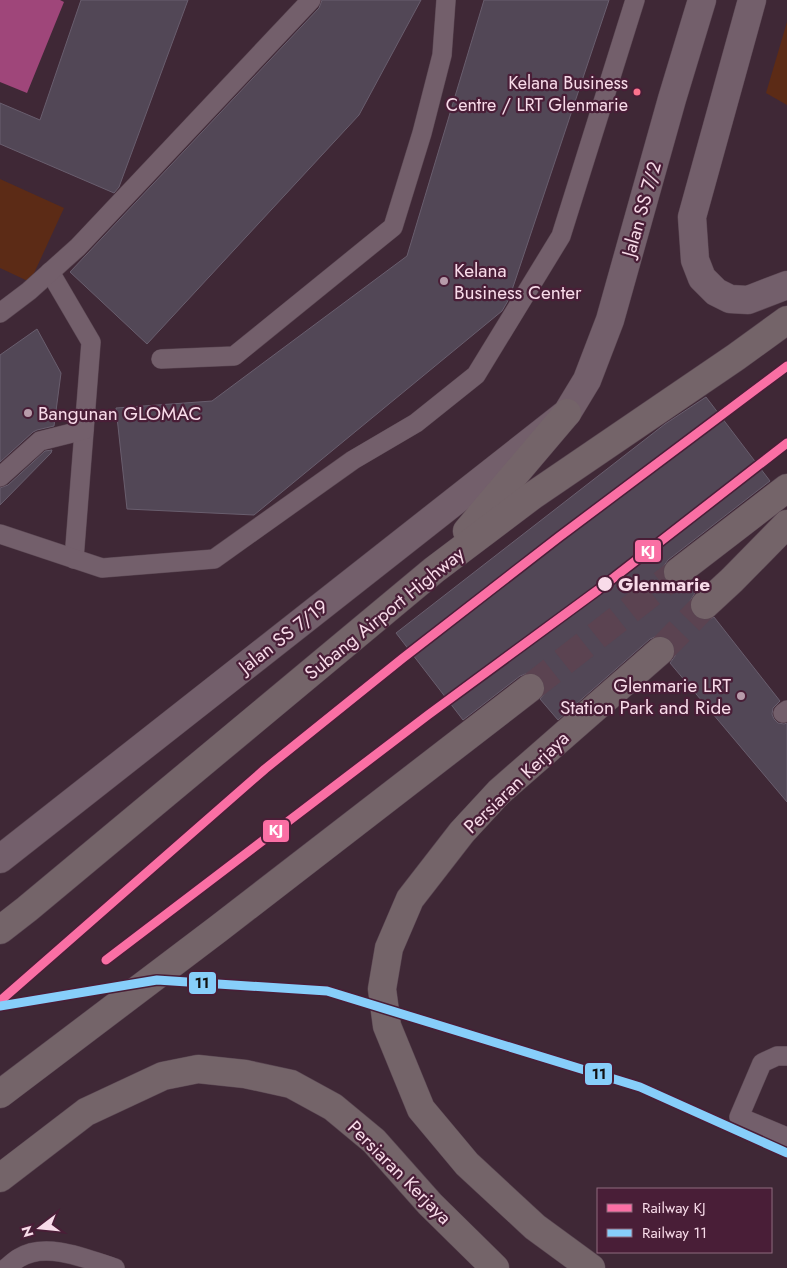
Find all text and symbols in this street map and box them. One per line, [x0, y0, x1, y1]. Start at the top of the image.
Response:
place label: Kelana Business Centre / LRT Glenmarie [446, 70, 628, 118]
marker: Kelana Business Centre / LRT Glenmarie [632, 87, 642, 97]
street label: Jalan SS 7/2 [614, 158, 668, 263]
place label: Kelana Business Center [454, 257, 582, 306]
marker: Kelana Business Center [438, 275, 450, 287]
place label: Bangunan GLOMAC [38, 400, 201, 427]
marker: Bangunan GLOMAC [22, 407, 34, 419]
line badge: KJ [634, 539, 662, 563]
street label: Subang Airport Highway [299, 540, 470, 686]
text: KJ [641, 541, 655, 561]
place label: Glenmarie [618, 571, 710, 598]
marker: Glenmarie [596, 575, 614, 593]
street label: Jalan SS 7/19 [231, 593, 334, 682]
place label: Glenmarie LRT Station Park and Ride [560, 672, 731, 721]
marker: Glenmarie LRT Station Park and Ride [735, 690, 747, 702]
street label: Persiaran Kerjaya [458, 725, 575, 840]
line badge: KJ [262, 819, 290, 843]
text: KJ [269, 820, 283, 840]
line badge: 11 [188, 971, 217, 995]
text: 11 [195, 973, 209, 993]
line badge: 11 [584, 1062, 613, 1086]
text: 11 [592, 1064, 606, 1084]
street label: Persiaran Kerjaya [342, 1114, 458, 1230]
legend [597, 1188, 772, 1253]
text: Railway KJ [642, 1197, 705, 1219]
north arrow [15, 1203, 65, 1253]
text: Railway 11 [642, 1222, 707, 1244]
text: N [16, 1223, 39, 1240]

